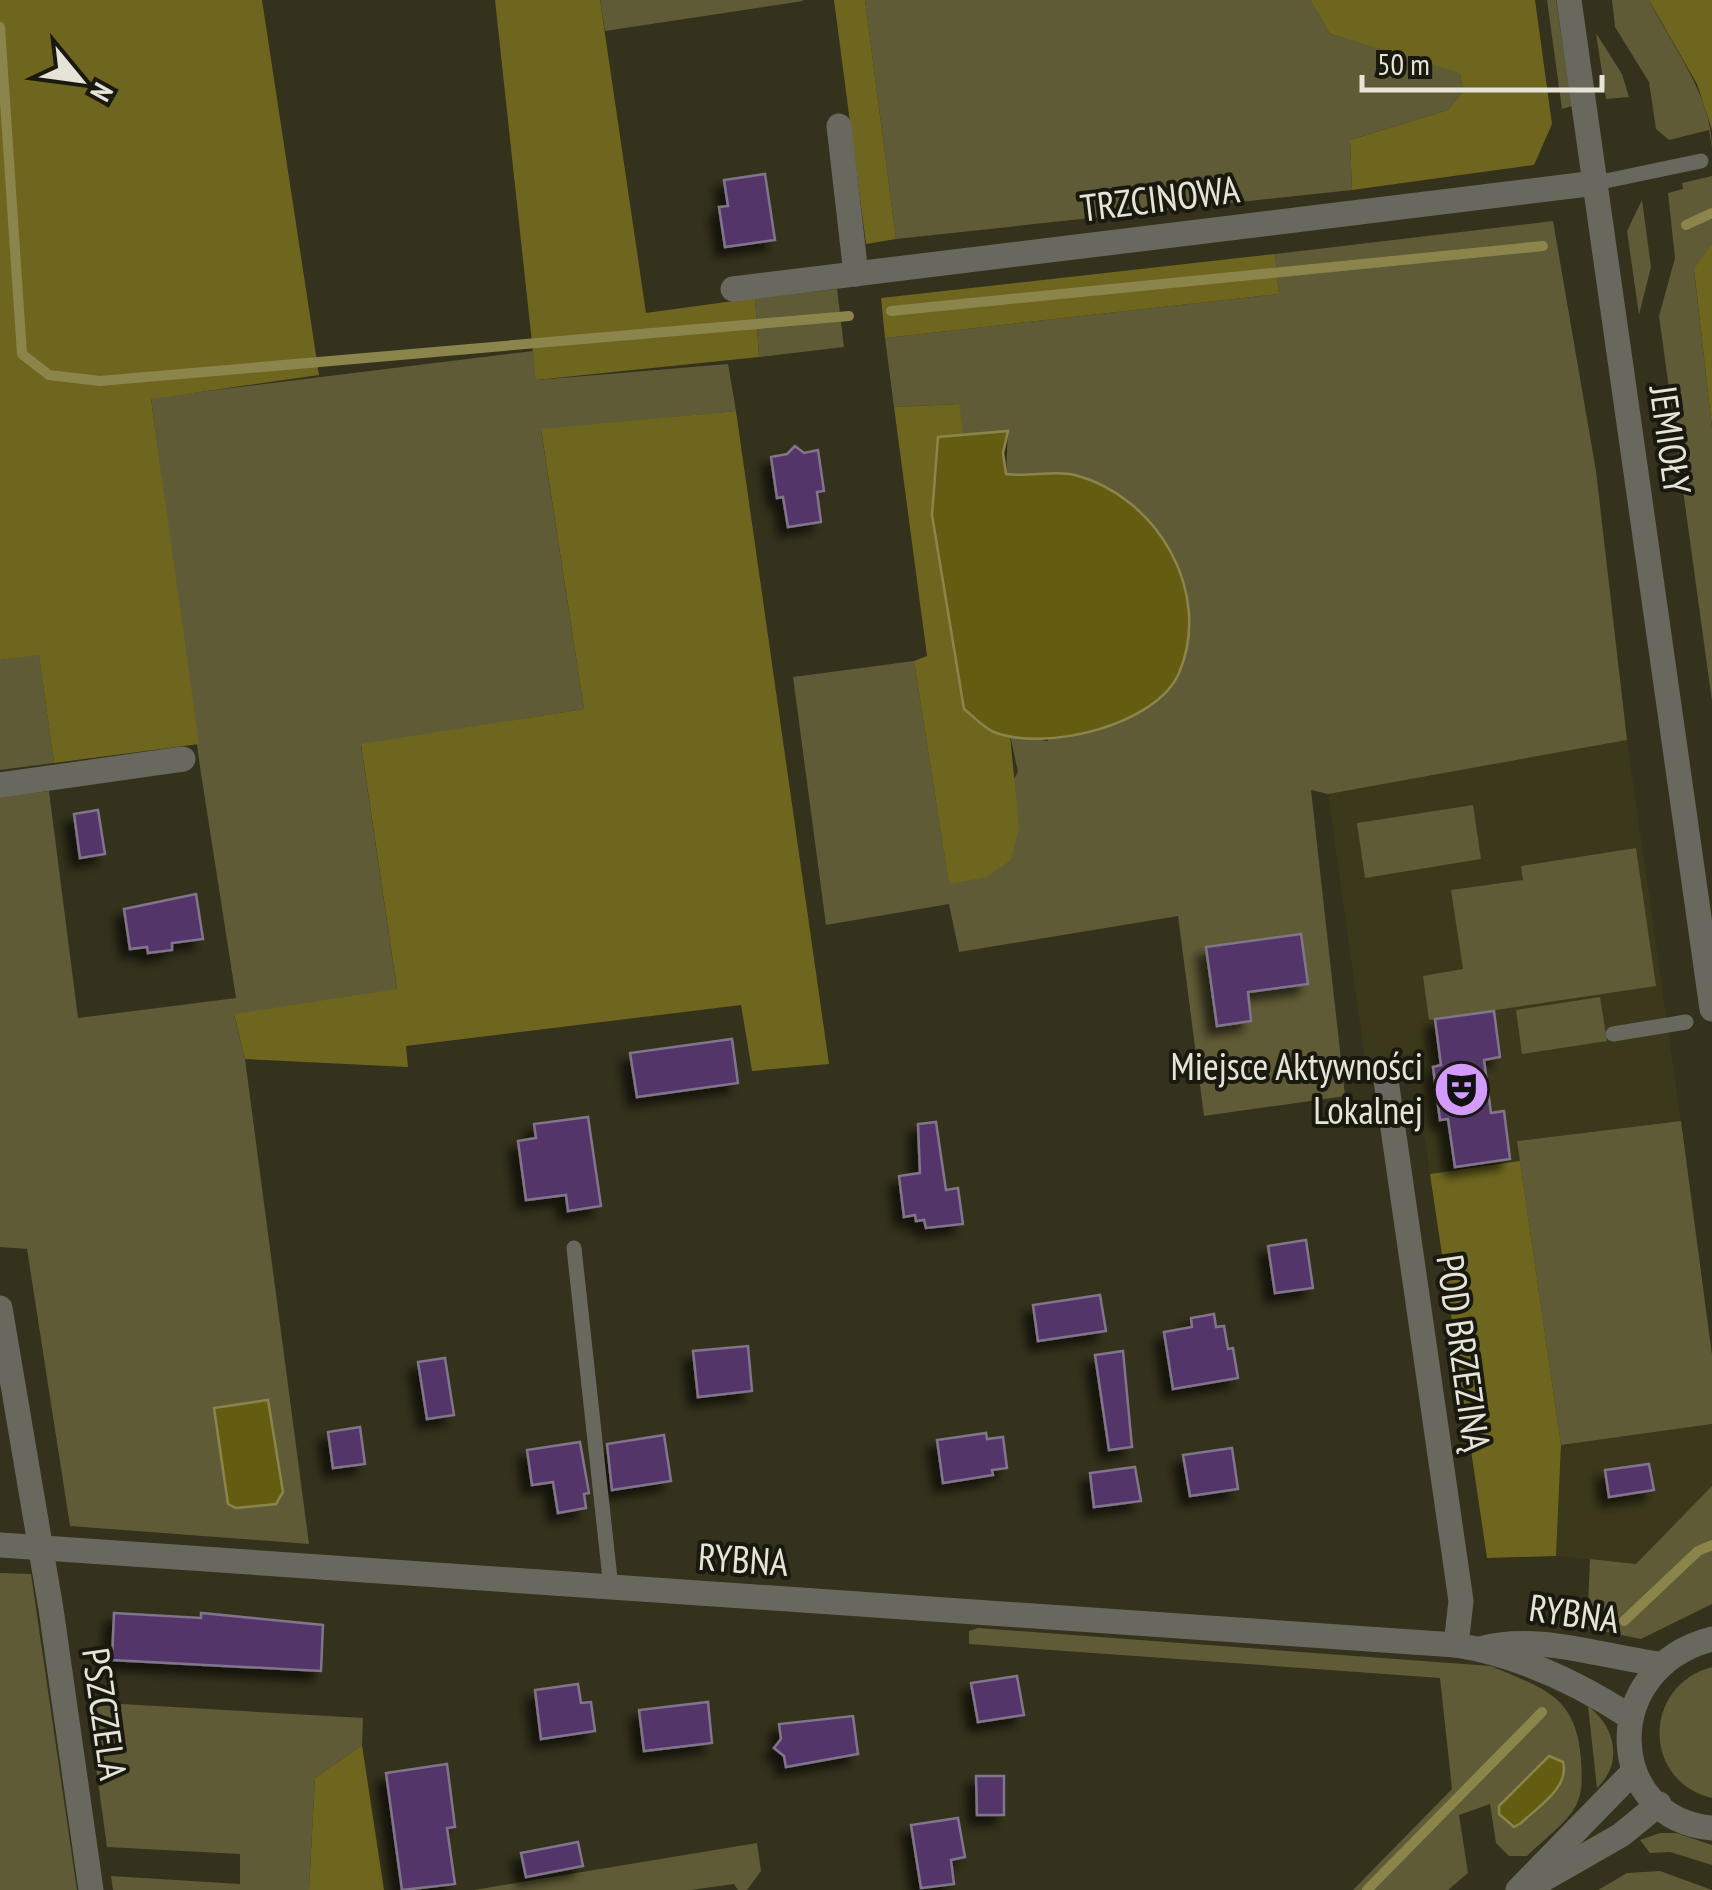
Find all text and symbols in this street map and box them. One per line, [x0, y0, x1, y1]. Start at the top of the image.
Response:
north arrow [30, 30, 130, 130]
scale bar [1362, 30, 1602, 92]
text: 50 m [1377, 44, 1430, 83]
text: N [82, 77, 122, 108]
street label: TRZCINOWA [1077, 163, 1242, 232]
street label: JEMIOŁY [1639, 381, 1703, 498]
place label: Miejsce Aktywności Lokalnej [1171, 1041, 1423, 1134]
theatre icon: Miejsce Aktywności Lokalnej [1432, 1059, 1492, 1119]
street label: POD BRZEZINĄ [1426, 1251, 1503, 1455]
street label: RYBNA [696, 1531, 790, 1586]
street label: RYBNA [1526, 1582, 1622, 1643]
street label: PSZCZELA [72, 1645, 139, 1783]

